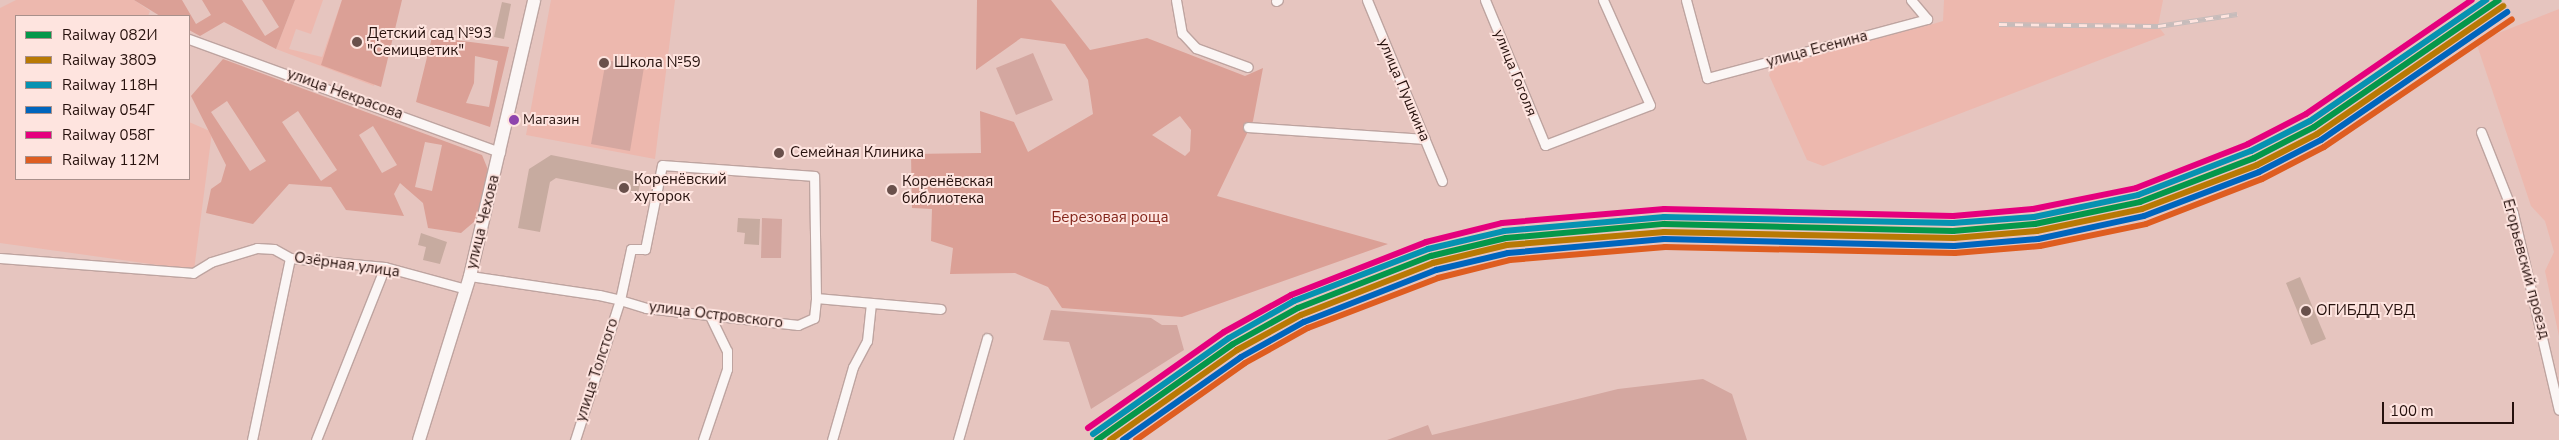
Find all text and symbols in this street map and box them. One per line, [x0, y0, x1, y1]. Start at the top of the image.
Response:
legend [15, 15, 190, 180]
place label: Детский сад №93 "Семицветик" [367, 24, 492, 59]
text: Railway 082И [62, 25, 158, 45]
street label: улица Гоголя [1489, 27, 1541, 119]
street label: улица Есенина [1764, 27, 1870, 71]
marker: Детский сад №93 "Семицветик" [351, 36, 363, 48]
street label: улица Пушкина [1374, 36, 1434, 144]
text: Railway 380Э [62, 50, 157, 70]
place label: Школа №59 [614, 54, 701, 72]
marker: Школа №59 [598, 57, 610, 69]
street label: улица Некрасова [285, 65, 405, 123]
text: Railway 118Н [62, 75, 158, 95]
text: Railway 054Г [62, 100, 155, 120]
place label: Магазин [523, 112, 580, 128]
marker: Магазин [509, 115, 519, 125]
text: Railway 058Г [62, 125, 155, 145]
place label: Семейная Клиника [790, 144, 924, 162]
marker: Семейная Клиника [772, 146, 786, 160]
text: Railway 112М [62, 150, 159, 170]
place label: Коренёвский хуторок [634, 170, 727, 205]
place label: Коренёвская библиотека [902, 172, 993, 207]
street label: улица Чехова [463, 173, 503, 271]
marker: Коренёвский хуторок [618, 182, 630, 194]
marker: Коренёвская библиотека [886, 184, 898, 196]
street label: Егорьевский проезд [2499, 197, 2553, 341]
park label: Березовая роща [1051, 209, 1169, 227]
street label: Озёрная улица [293, 249, 401, 281]
street label: улица Островского [648, 298, 784, 332]
place label: ОГИБДД УВД [2316, 302, 2415, 320]
marker: ОГИБДД УВД [2300, 305, 2312, 317]
street label: улица Толстого [572, 316, 622, 424]
scale bar [2384, 392, 2516, 424]
text: 100 m [2390, 401, 2434, 421]

